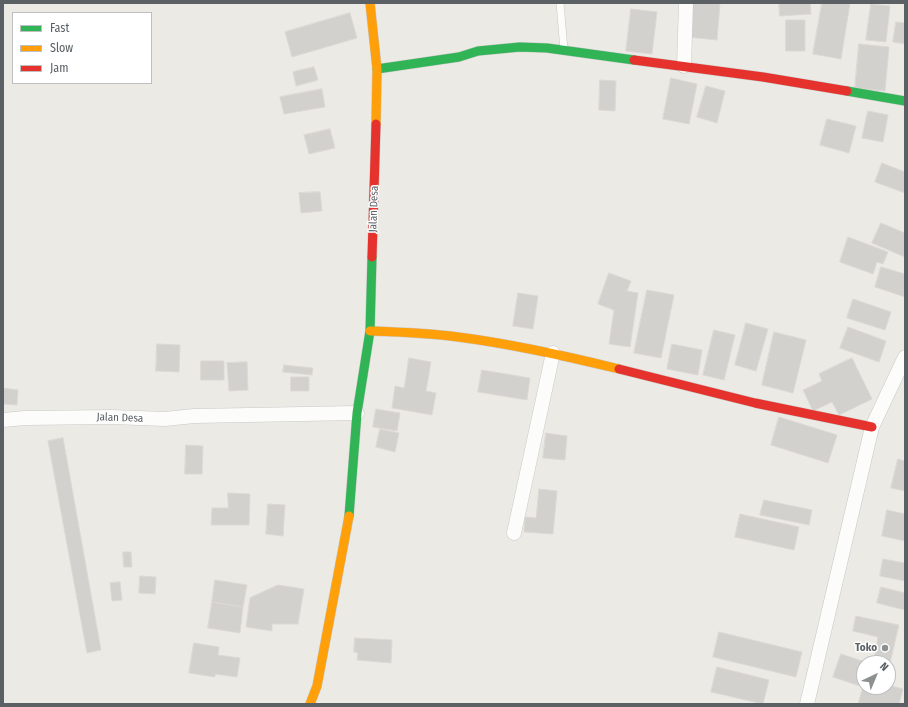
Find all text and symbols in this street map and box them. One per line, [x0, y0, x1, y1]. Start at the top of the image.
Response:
legend [12, 12, 152, 84]
text: Fast [50, 21, 69, 35]
text: Slow [50, 41, 73, 55]
text: Jam [50, 61, 68, 75]
street label: Jalan Desa [367, 185, 381, 233]
street label: Jalan Desa [96, 411, 144, 425]
place label: Toko [855, 641, 877, 655]
marker: Toko [880, 643, 890, 653]
north arrow [856, 655, 896, 695]
text: N [877, 660, 891, 674]

